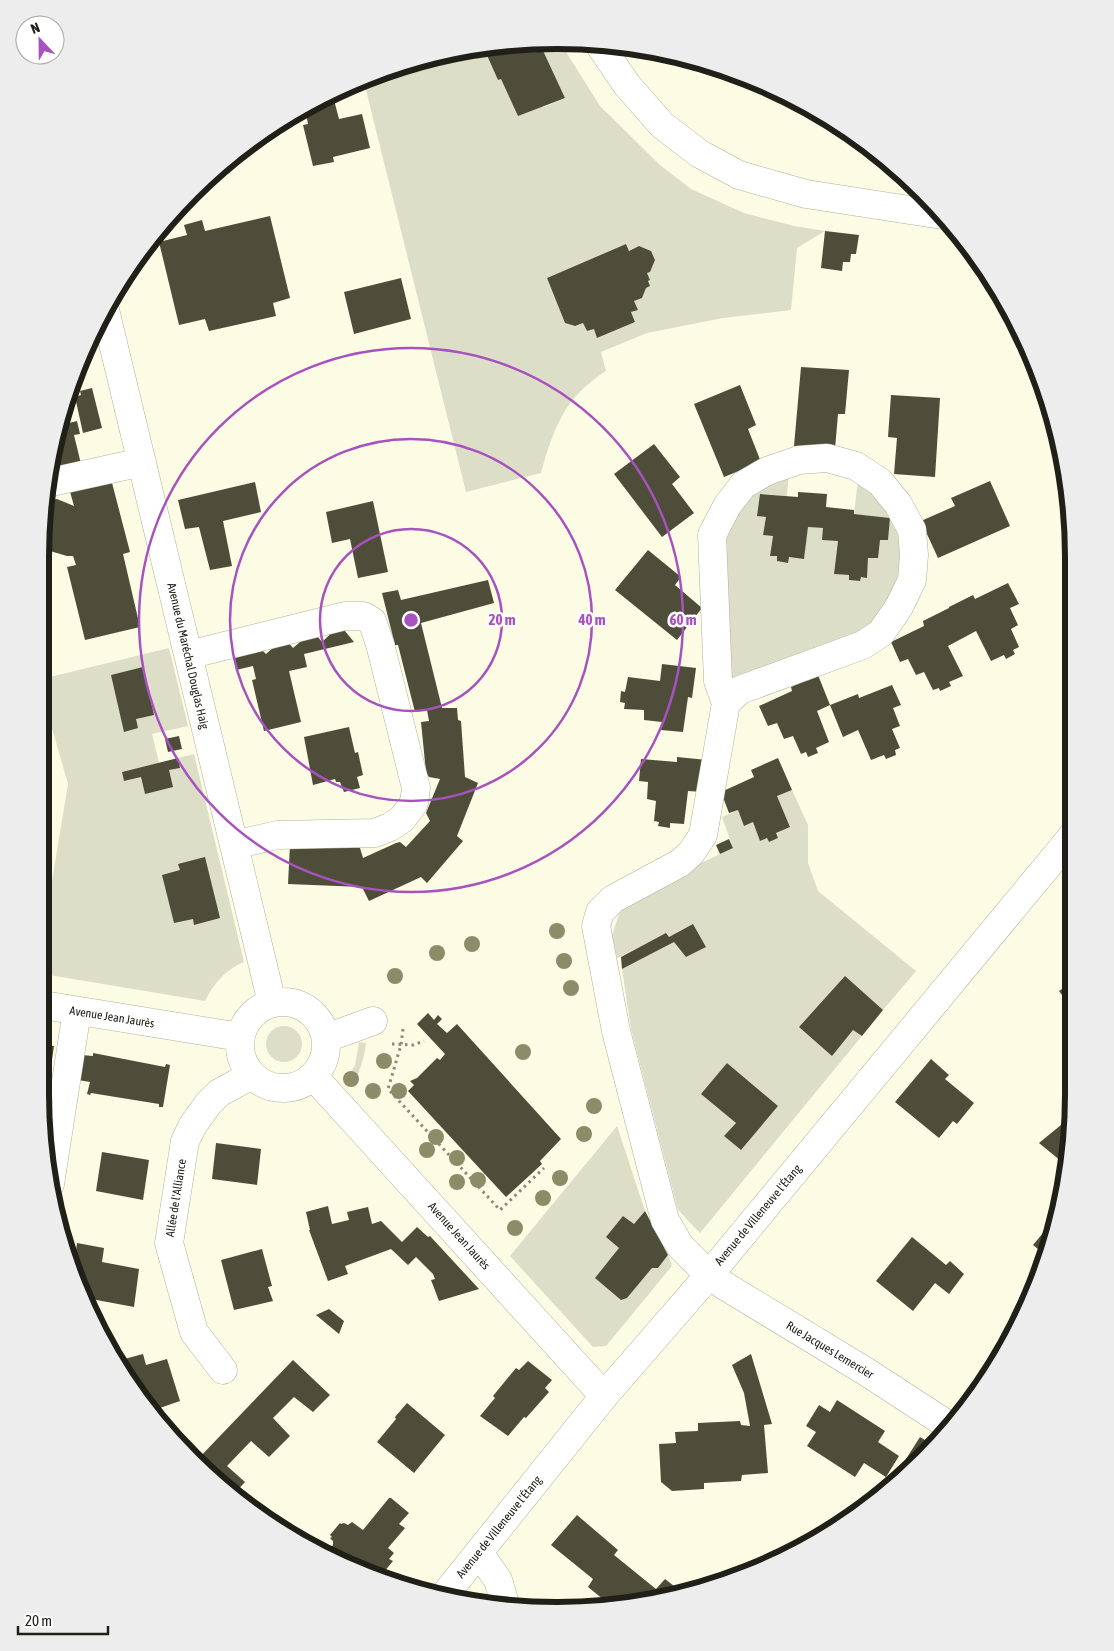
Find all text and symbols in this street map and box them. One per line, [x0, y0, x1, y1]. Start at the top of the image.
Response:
north arrow [15, 15, 65, 65]
text: N [28, 19, 42, 37]
street label: Avenue du Maréchal Douglas Haig [164, 582, 212, 731]
centre of rings [402, 611, 420, 629]
text: 20 m [489, 611, 516, 628]
text: 40 m [578, 611, 606, 628]
text: 60 m [670, 611, 697, 628]
street label: Avenue Jean Jaurès [69, 1003, 155, 1031]
street label: Allée de l'Alliance [163, 1158, 189, 1238]
street label: Avenue de Villeneuve l'Étang [712, 1161, 805, 1268]
street label: Avenue Jean Jaurès [425, 1199, 493, 1273]
street label: Rue Jacques Lemercier [784, 1318, 877, 1382]
street label: Avenue de Villeneuve l'Étang [454, 1473, 545, 1581]
scale bar [18, 1604, 108, 1636]
text: 20 m [25, 1612, 52, 1629]

